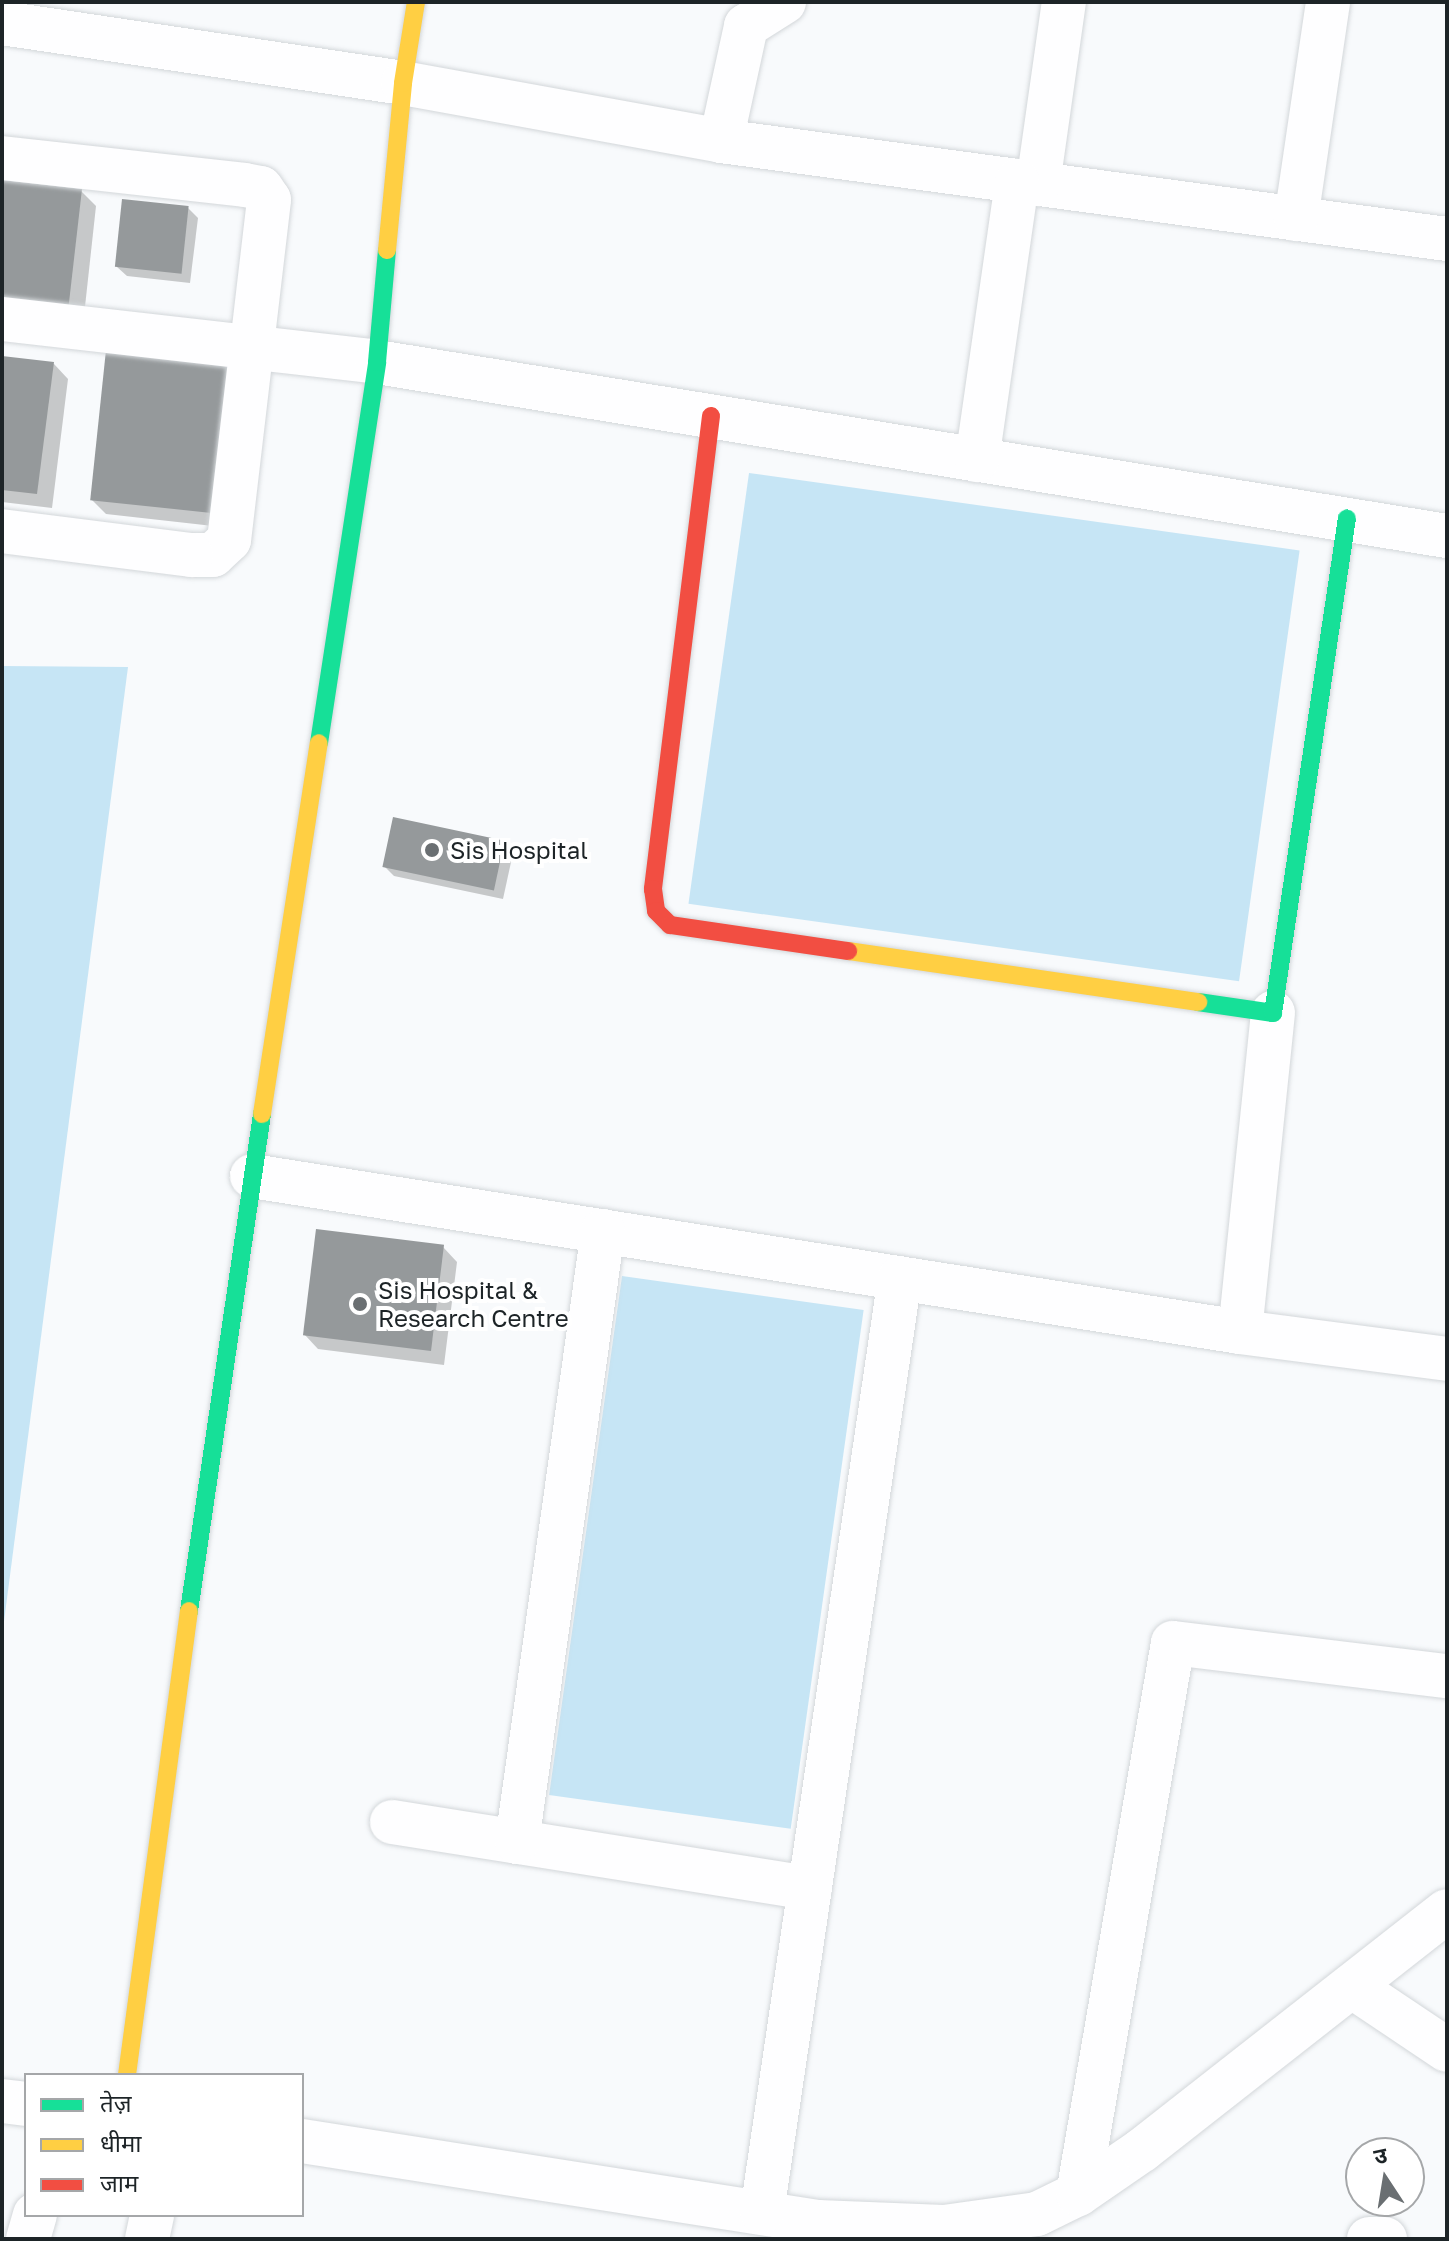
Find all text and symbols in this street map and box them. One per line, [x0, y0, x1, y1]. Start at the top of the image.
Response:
place label: Sis Hospital [450, 836, 588, 864]
marker: Sis Hospital [421, 839, 443, 861]
place label: Sis Hospital & Research Centre [378, 1276, 569, 1332]
marker: Sis Hospital & Research Centre [349, 1293, 371, 1315]
legend [24, 2073, 304, 2217]
text: तेज़ [100, 2088, 132, 2117]
text: धीमा [100, 2128, 142, 2157]
north arrow [1345, 2137, 1425, 2217]
text: उ [1371, 2140, 1389, 2170]
text: जाम [100, 2168, 138, 2197]

